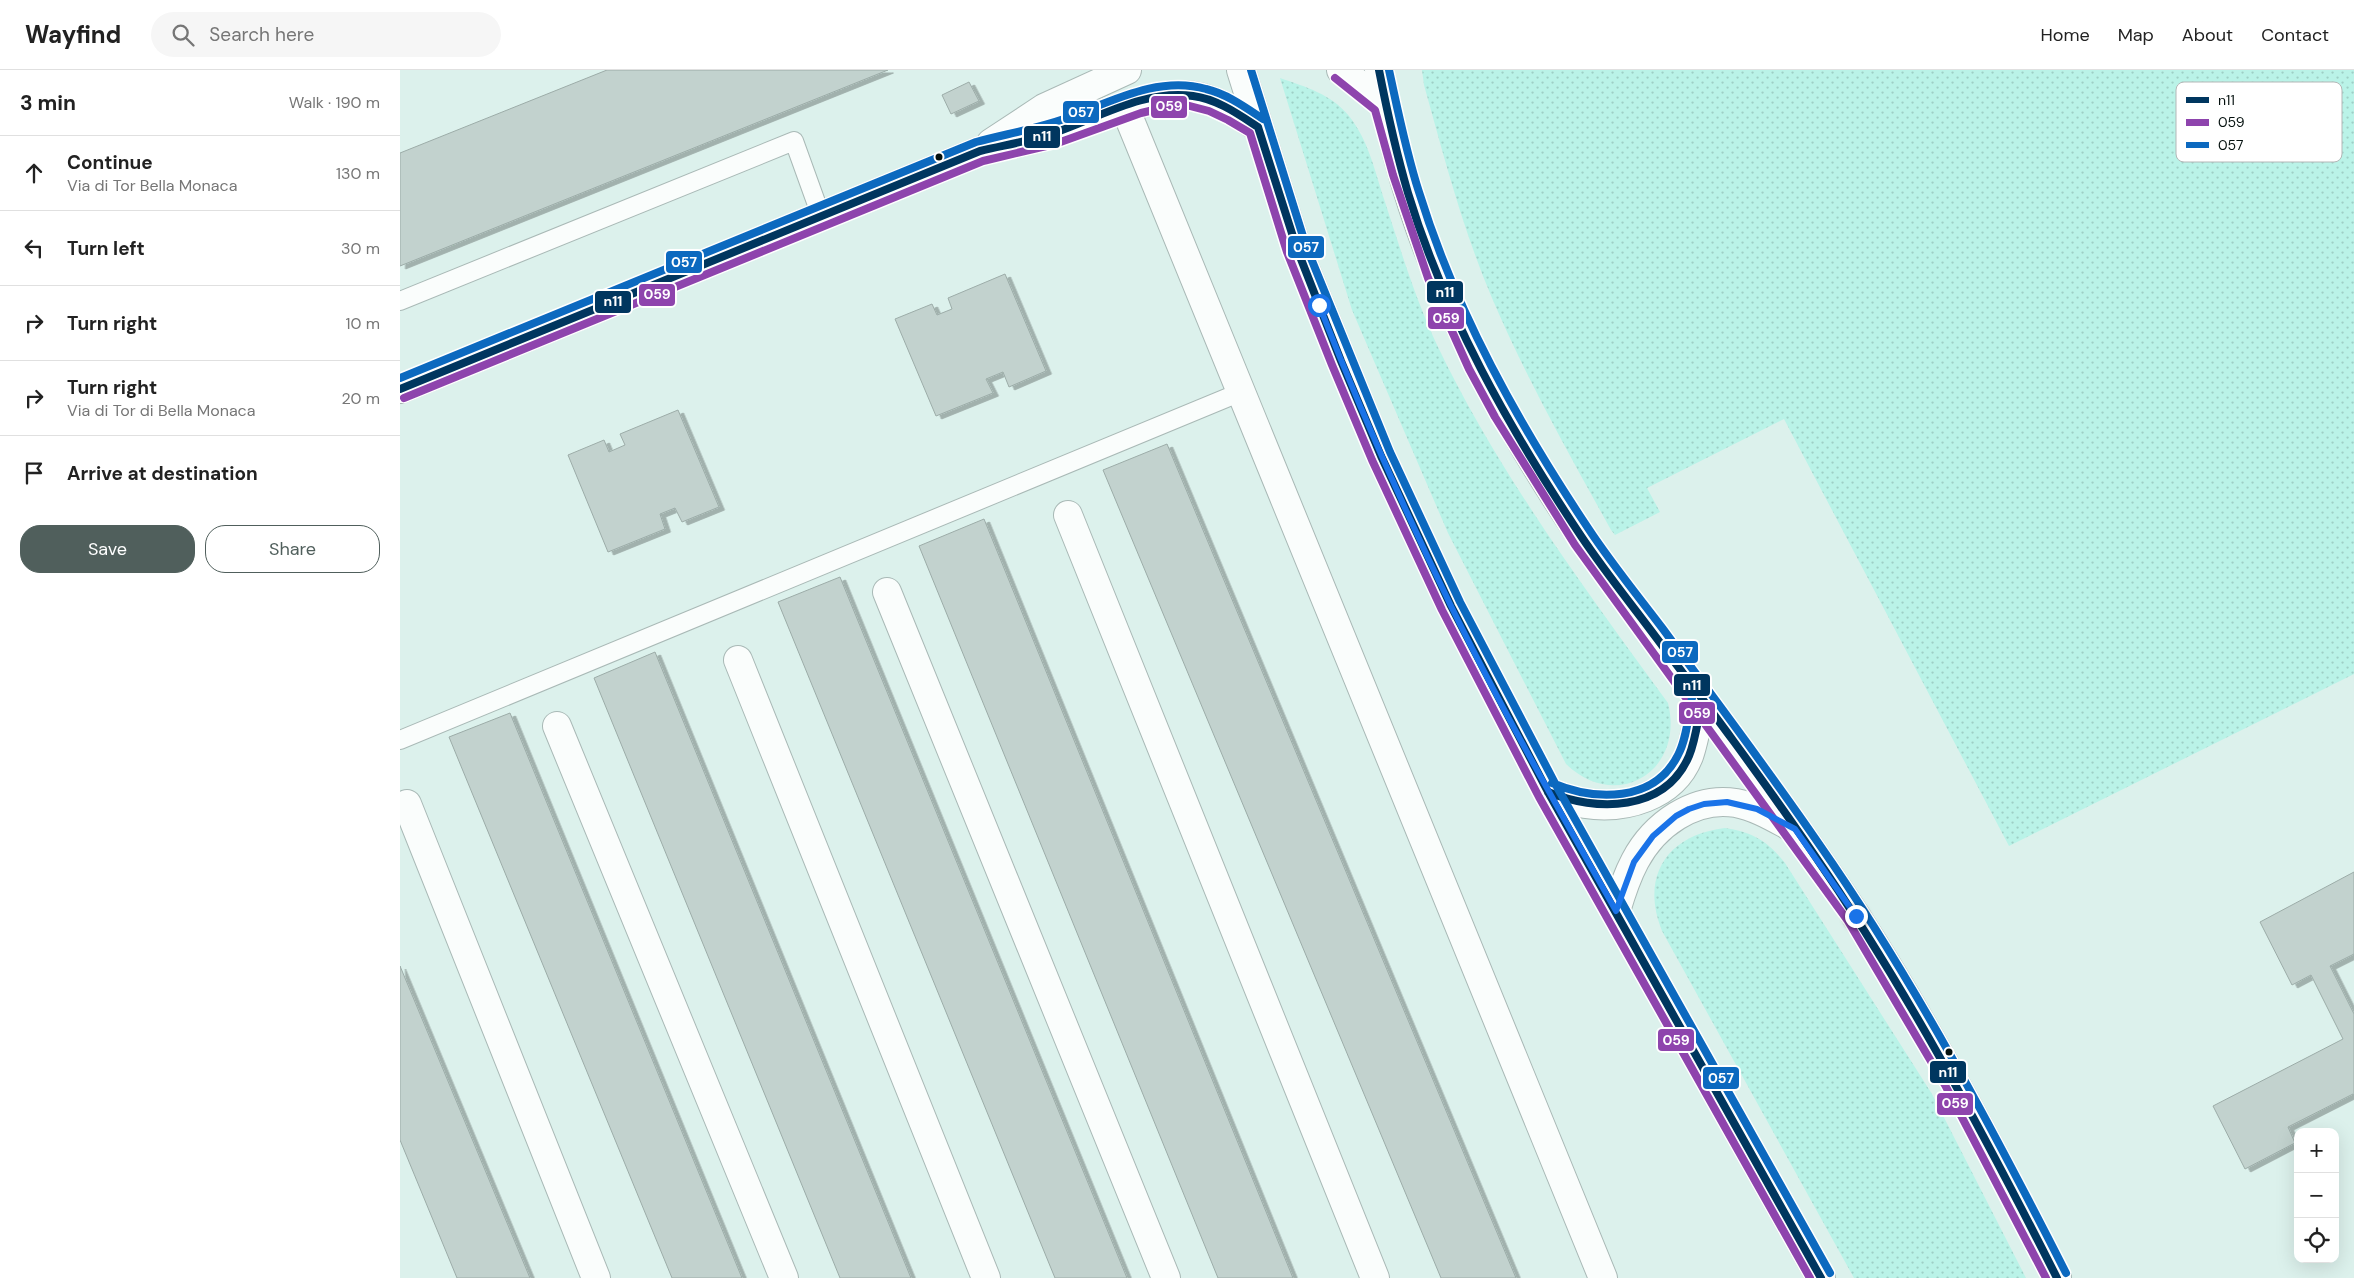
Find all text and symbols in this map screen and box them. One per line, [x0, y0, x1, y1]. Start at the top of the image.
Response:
search box [151, 12, 501, 57]
text: Wayfind [25, 19, 121, 50]
icon: search [169, 21, 197, 49]
text: Search here [209, 22, 314, 47]
text: Home [2040, 23, 2090, 47]
text: Map [2118, 23, 2154, 47]
text: About [2182, 23, 2233, 47]
text: Contact [2261, 23, 2329, 47]
legend [2176, 82, 2342, 162]
text: 3 min [20, 89, 76, 117]
text: n11 [2218, 91, 2235, 109]
text: Walk · 190 m [289, 92, 380, 113]
line badge: 059 [1150, 95, 1188, 119]
text: 059 [1155, 97, 1183, 115]
line badge: 057 [1062, 100, 1100, 124]
text: 057 [1068, 103, 1094, 121]
text: 059 [2218, 113, 2245, 131]
line badge: n11 [1023, 125, 1061, 149]
text: n11 [1033, 127, 1051, 145]
text: 057 [2218, 136, 2243, 154]
text: Continue [67, 150, 153, 175]
unlabelled marker [934, 152, 944, 162]
icon: ahead [20, 159, 48, 187]
text: 130 m [336, 163, 380, 184]
text: Via di Tor Bella Monaca [67, 175, 237, 196]
icon: left [20, 234, 48, 262]
line badge: 057 [1287, 235, 1325, 259]
text: Turn left [67, 236, 145, 261]
text: 30 m [341, 238, 380, 259]
text: 057 [1293, 238, 1319, 256]
line badge: 057 [665, 250, 703, 274]
text: 057 [671, 253, 697, 271]
line badge: n11 [1426, 280, 1464, 304]
line badge: 059 [638, 283, 676, 307]
text: n11 [1436, 283, 1454, 301]
text: 059 [643, 285, 671, 303]
line badge: n11 [594, 290, 632, 314]
text: n11 [604, 292, 622, 310]
route start [1308, 294, 1331, 317]
line badge: 059 [1427, 306, 1465, 330]
icon: right [20, 309, 48, 337]
text: 059 [1432, 309, 1460, 327]
text: Turn right [67, 311, 157, 336]
text: 10 m [346, 313, 380, 334]
text: Turn right [67, 375, 157, 400]
icon: right [20, 384, 48, 412]
text: 20 m [341, 388, 380, 409]
text: Via di Tor di Bella Monaca [67, 400, 255, 421]
icon: arrive [20, 459, 48, 487]
text: Arrive at destination [67, 461, 258, 486]
button: Save [20, 525, 195, 573]
button: Share [205, 525, 380, 573]
line badge: 057 [1661, 640, 1699, 664]
text: 057 [1667, 643, 1693, 661]
line badge: n11 [1673, 673, 1711, 697]
text: n11 [1683, 676, 1701, 694]
line badge: 059 [1678, 701, 1716, 725]
text: 059 [1683, 704, 1711, 722]
route end [1845, 905, 1868, 928]
line badge: 059 [1657, 1028, 1695, 1052]
text: 059 [1662, 1031, 1690, 1049]
unlabelled marker [1944, 1047, 1954, 1057]
line badge: n11 [1929, 1060, 1967, 1084]
text: n11 [1939, 1063, 1957, 1081]
line badge: 057 [1702, 1066, 1740, 1090]
text: 057 [1708, 1069, 1734, 1087]
line badge: 059 [1936, 1092, 1974, 1116]
text: 059 [1941, 1094, 1969, 1112]
map controls [2294, 1128, 2339, 1263]
button: + [2294, 1128, 2339, 1173]
button: − [2294, 1173, 2339, 1218]
button: locate [2294, 1218, 2339, 1263]

